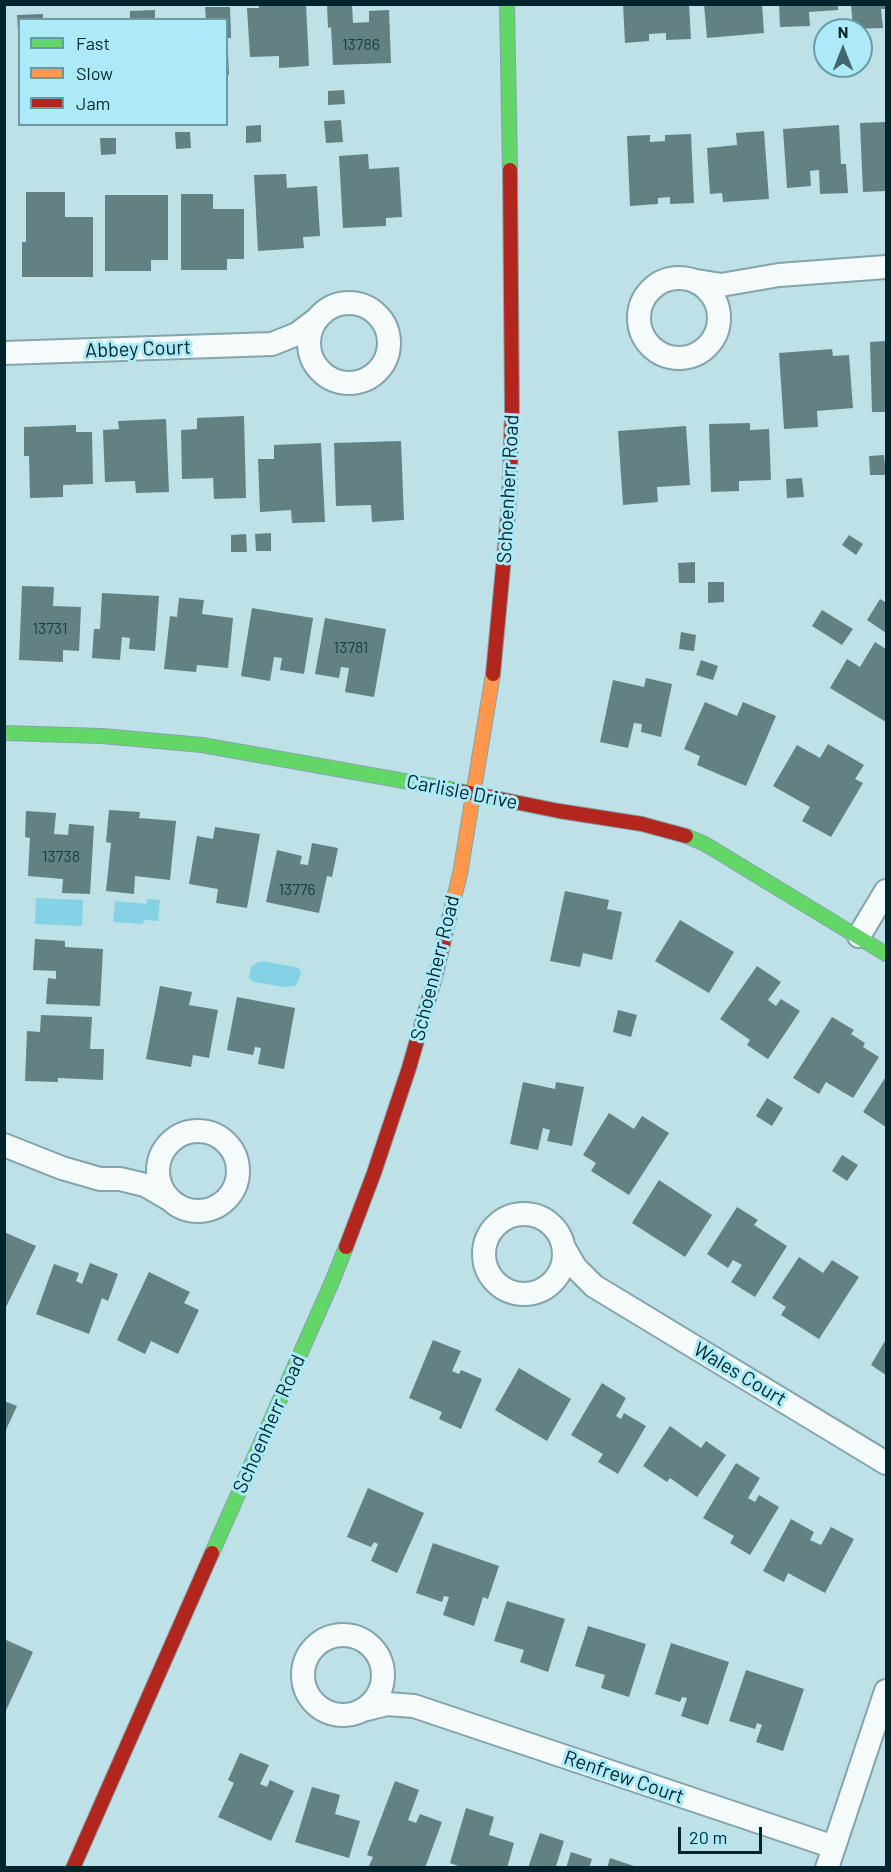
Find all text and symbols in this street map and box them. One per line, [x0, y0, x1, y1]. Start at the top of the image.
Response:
legend [18, 18, 228, 126]
north arrow [813, 18, 873, 78]
text: N [838, 22, 848, 41]
text: Fast [76, 32, 110, 54]
house number: 13786 [342, 35, 380, 55]
text: Slow [76, 62, 113, 84]
text: Jam [76, 92, 110, 114]
street label: Abbey Court [85, 335, 191, 363]
street label: Schoenherr Road [492, 414, 524, 564]
house number: 13731 [32, 619, 68, 639]
house number: 13781 [334, 638, 368, 658]
street label: Carlisle Drive [404, 769, 520, 815]
house number: 13738 [42, 847, 80, 867]
house number: 13776 [278, 880, 316, 900]
street label: Schoenherr Road [405, 893, 465, 1043]
street label: Wales Court [689, 1337, 791, 1411]
street label: Schoenherr Road [228, 1351, 310, 1497]
street label: Renfrew Court [561, 1745, 687, 1809]
scale bar [681, 1815, 765, 1853]
text: 20 m [689, 1826, 727, 1848]

